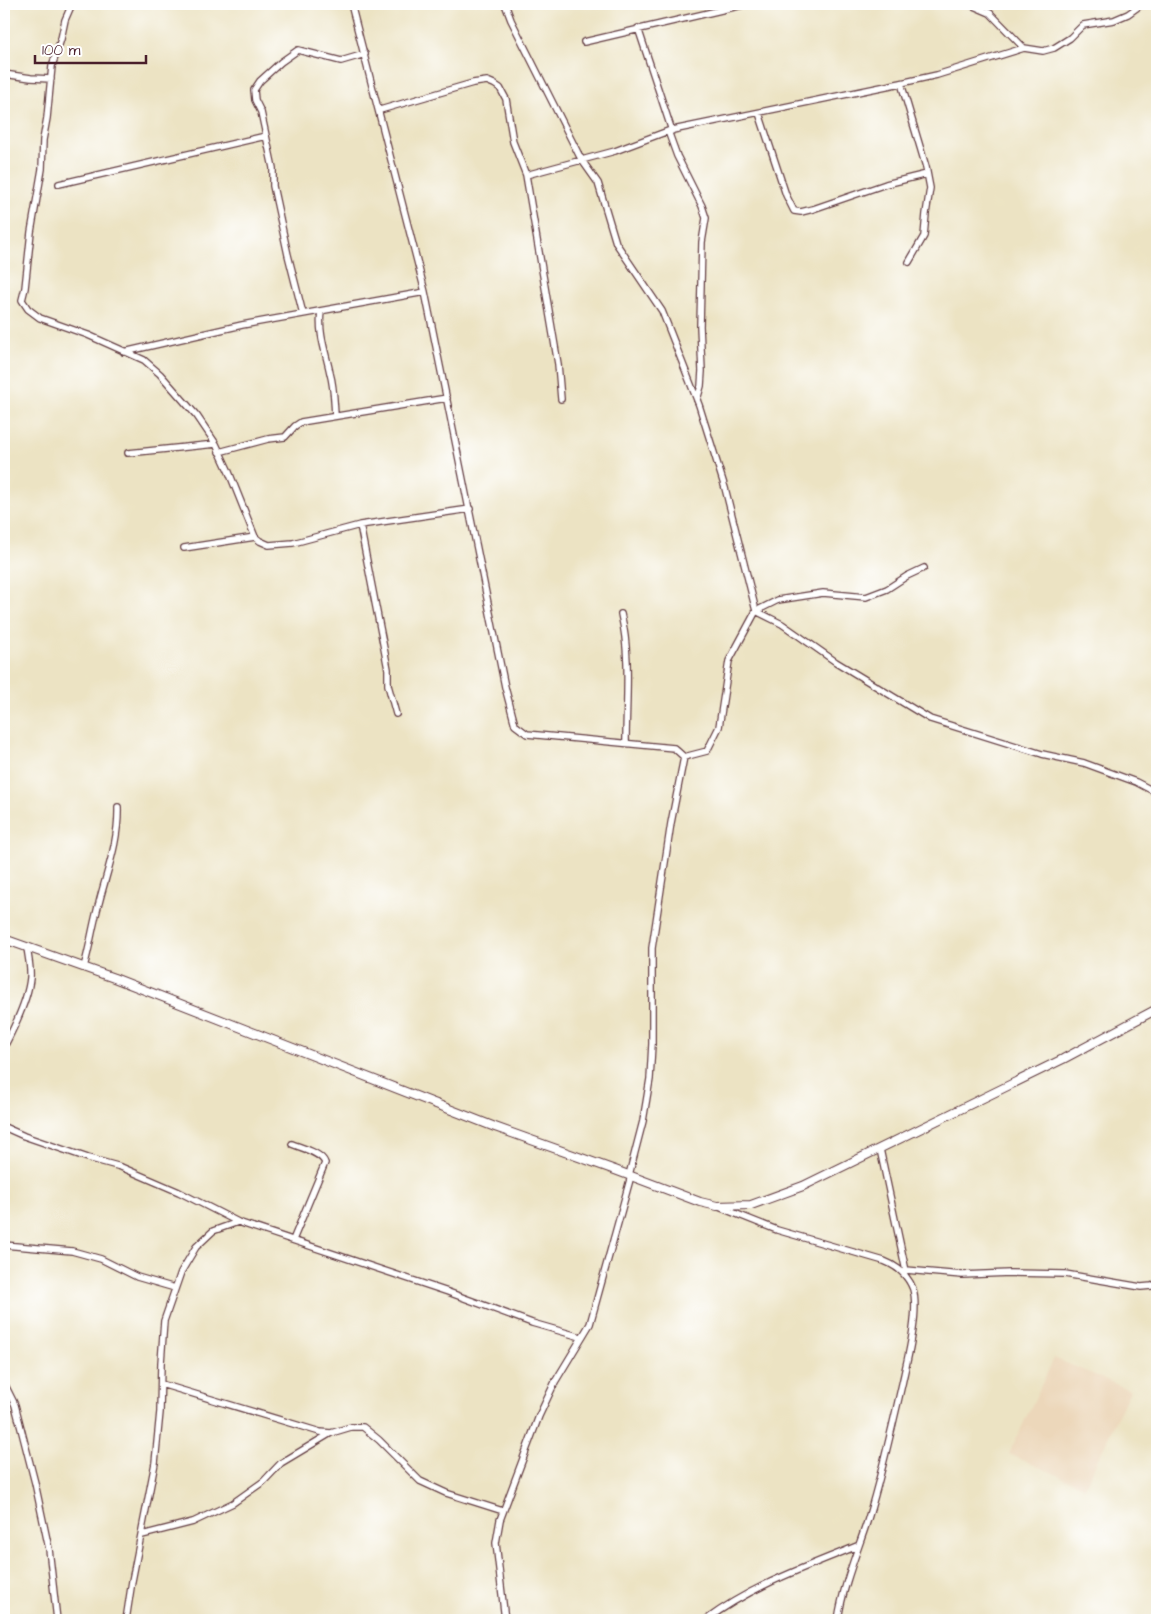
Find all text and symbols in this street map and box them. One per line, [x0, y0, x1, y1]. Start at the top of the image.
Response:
scale bar [35, 32, 146, 64]
text: 100 m [42, 40, 81, 61]

